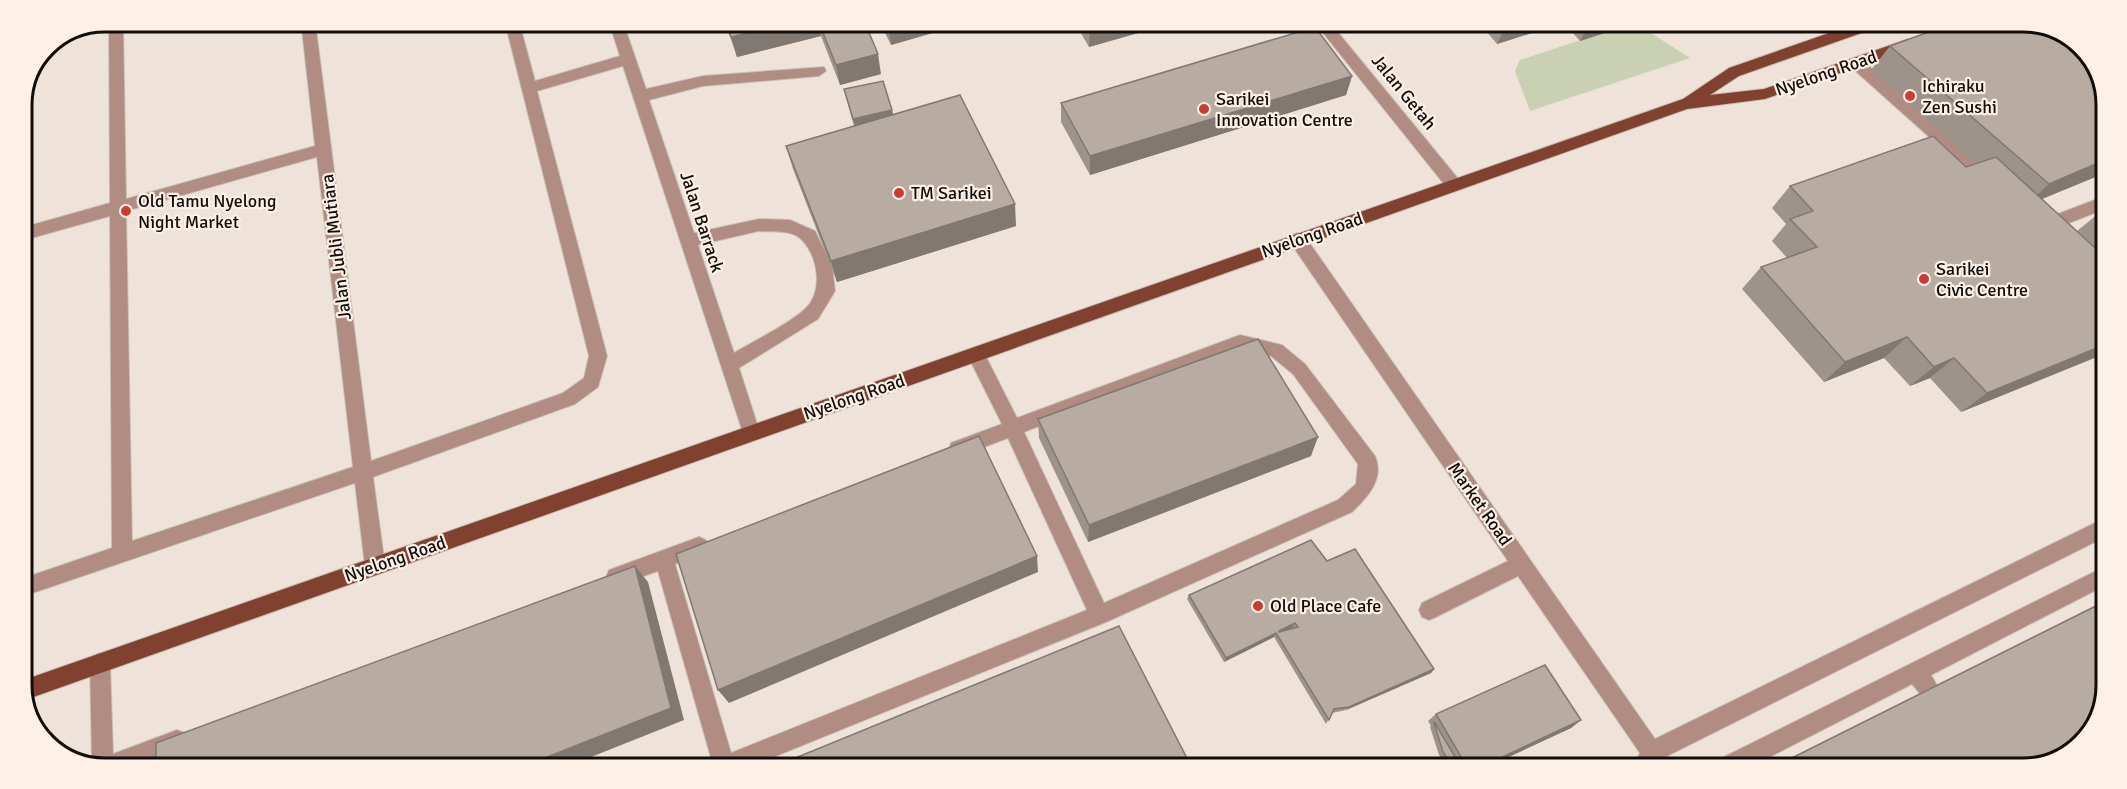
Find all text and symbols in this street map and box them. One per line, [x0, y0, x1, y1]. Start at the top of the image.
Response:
street label: Nyelong Road [1772, 45, 1880, 101]
street label: Jalan Getah [1367, 50, 1441, 134]
place label: Ichiraku Zen Sushi [1922, 75, 1997, 118]
place label: Sarikei Innovation Centre [1216, 88, 1353, 131]
marker: Ichiraku Zen Sushi [1903, 89, 1917, 103]
marker: Sarikei Innovation Centre [1197, 102, 1211, 116]
street label: Jalan Barrack [675, 169, 729, 275]
street label: Jalan Jubli Mutiara [316, 173, 356, 321]
place label: TM Sarikei [911, 182, 992, 204]
marker: TM Sarikei [892, 186, 906, 200]
place label: Old Tamu Nyelong Night Market [138, 190, 277, 233]
marker: Old Tamu Nyelong Night Market [119, 204, 133, 218]
street label: Nyelong Road [1258, 207, 1366, 263]
place label: Sarikei Civic Centre [1936, 258, 2028, 301]
marker: Sarikei Civic Centre [1917, 272, 1931, 286]
street label: Nyelong Road [800, 369, 908, 425]
street label: Market Road [1443, 458, 1517, 550]
street label: Nyelong Road [341, 531, 449, 587]
place label: Old Place Cafe [1270, 595, 1381, 617]
marker: Old Place Cafe [1251, 599, 1265, 613]

